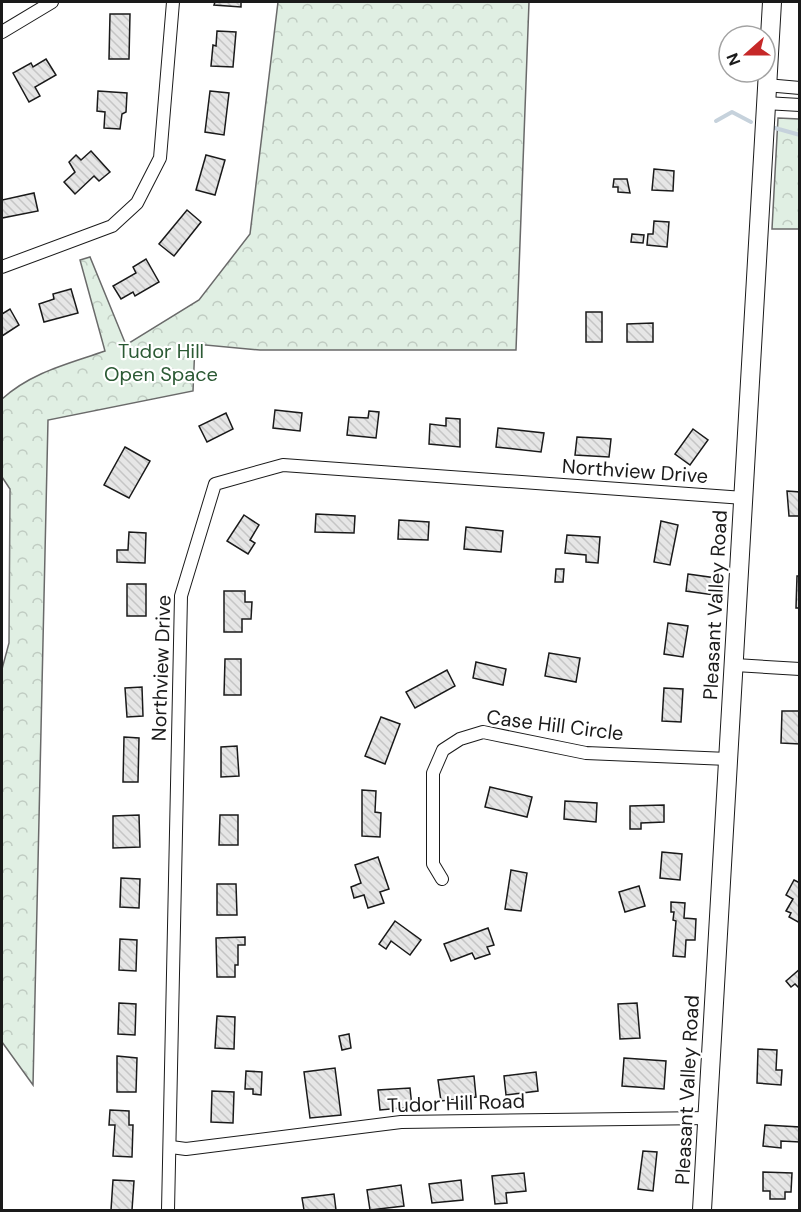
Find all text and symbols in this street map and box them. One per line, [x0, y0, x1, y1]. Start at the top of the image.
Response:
north arrow [717, 24, 777, 84]
text: N [722, 50, 745, 68]
park label: Tudor Hill Open Space [104, 338, 218, 387]
street label: Northview Drive [561, 453, 709, 489]
street label: Pleasant Valley Road [697, 510, 733, 700]
street label: Northview Drive [145, 594, 177, 742]
street label: Case Hill Circle [485, 704, 625, 746]
street label: Pleasant Valley Road [669, 995, 705, 1185]
street label: Tudor Hill Road [387, 1088, 525, 1118]

